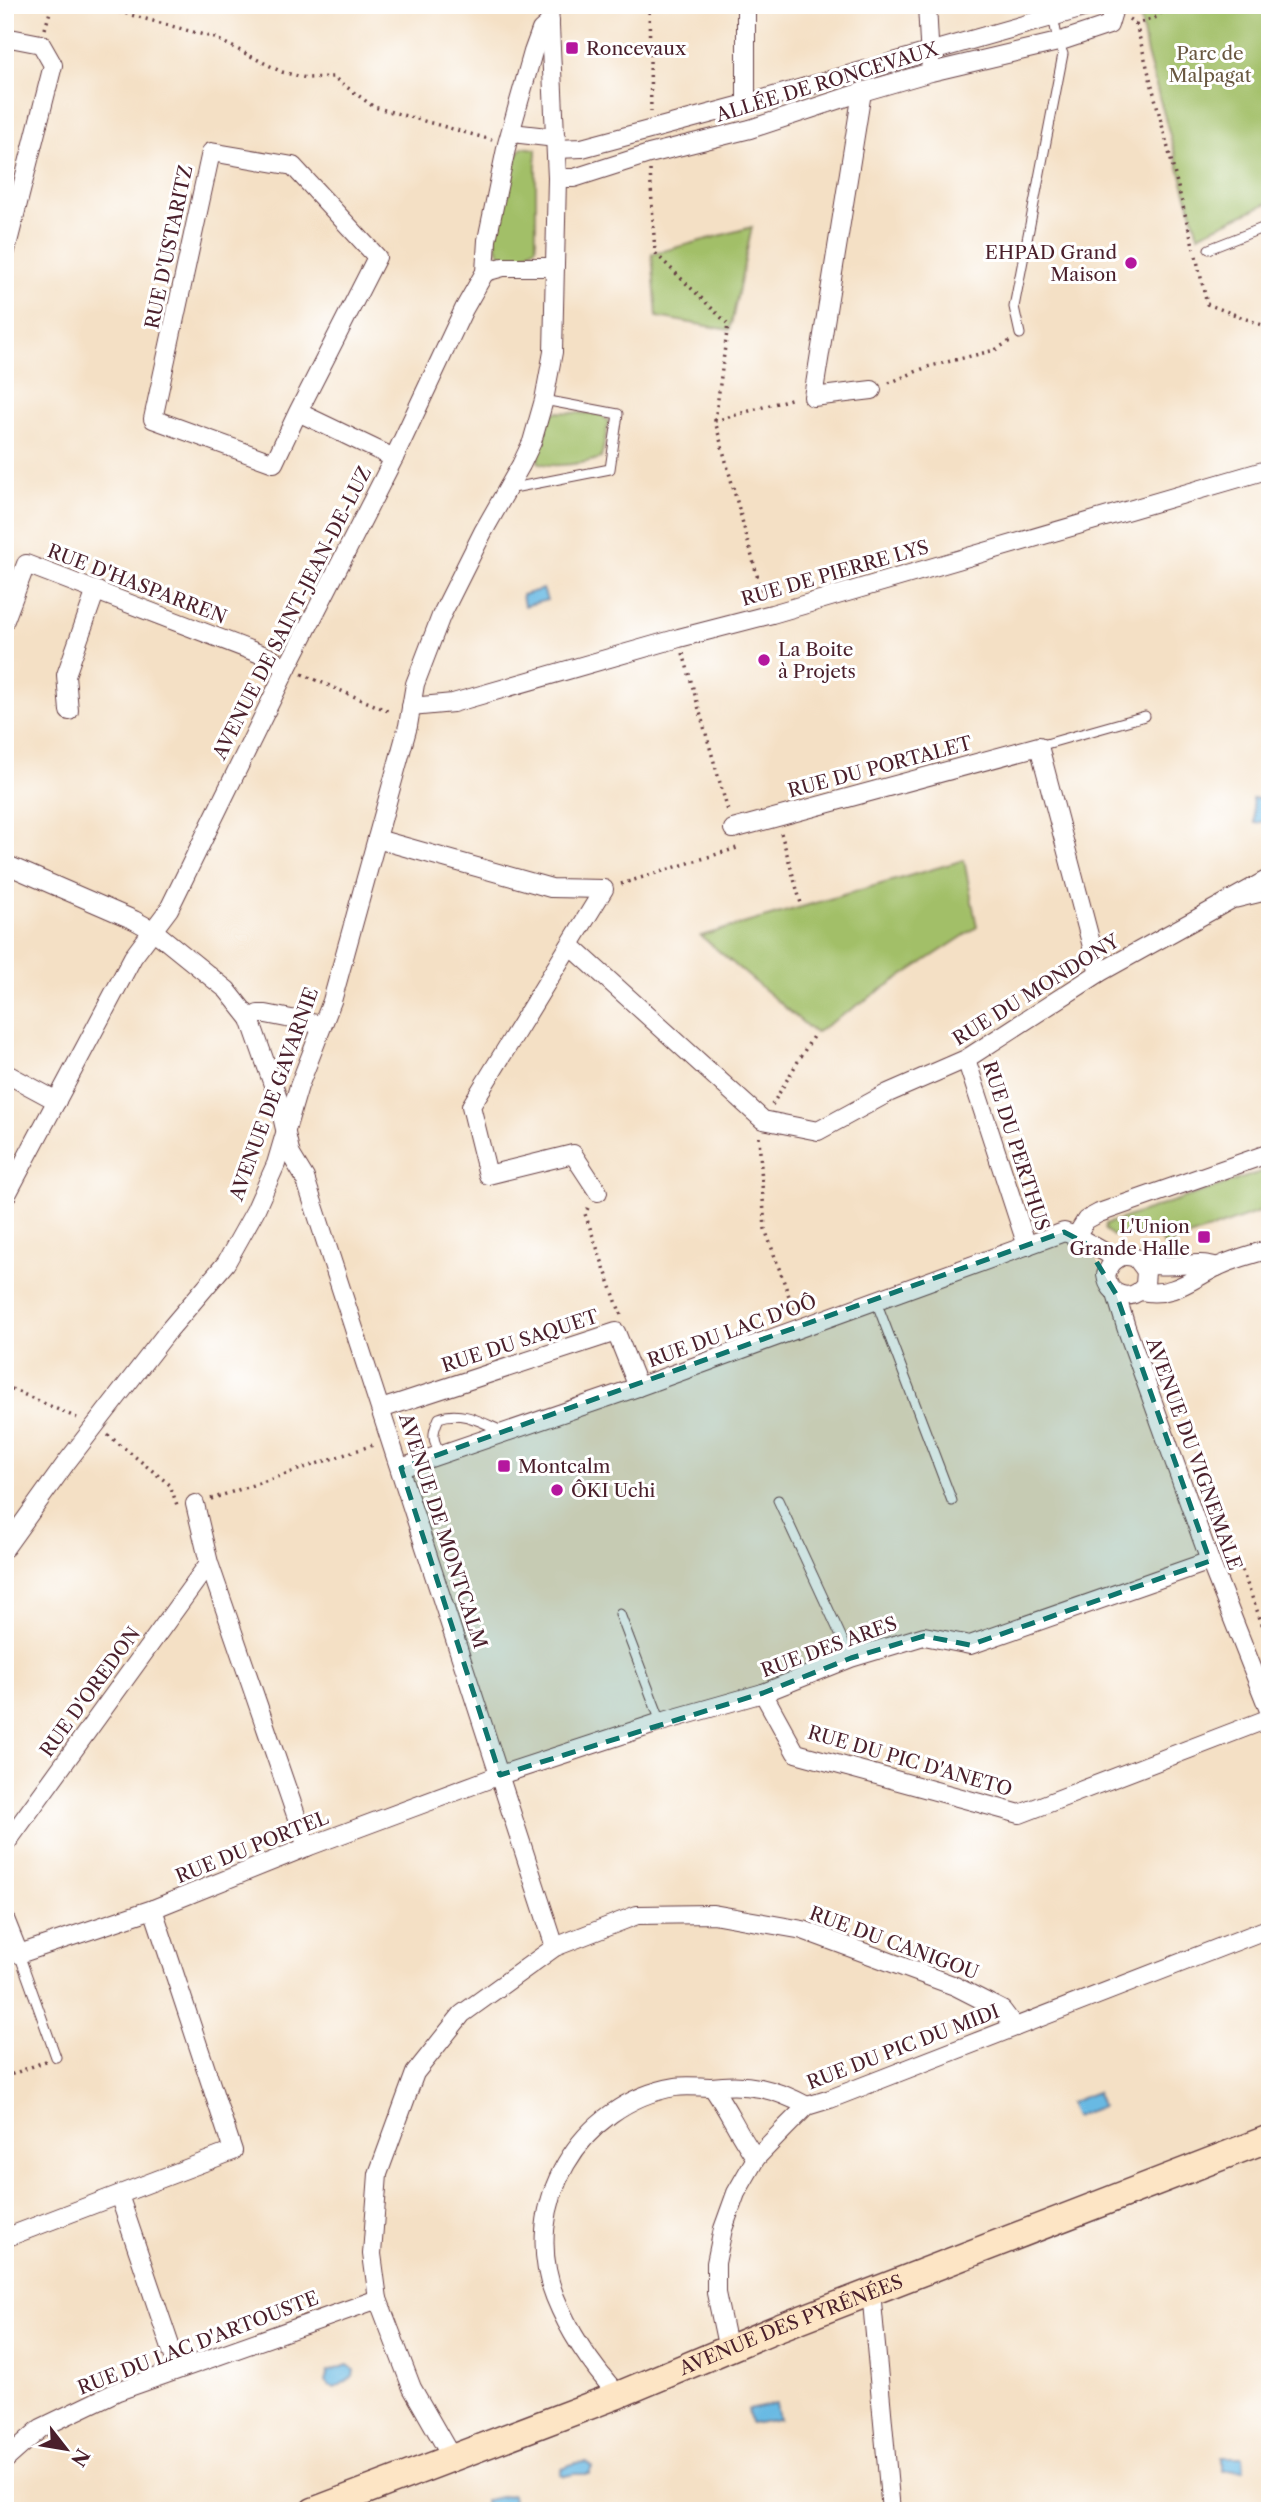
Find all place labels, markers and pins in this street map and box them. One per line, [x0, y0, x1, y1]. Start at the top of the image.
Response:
place label: Roncevaux [586, 37, 687, 60]
marker: Roncevaux [564, 40, 580, 56]
place label: EHPAD Grand Maison [985, 241, 1117, 286]
marker: EHPAD Grand Maison [1123, 255, 1139, 271]
place label: La Boite à Projets [778, 638, 856, 683]
marker: La Boite à Projets [756, 652, 772, 668]
place label: L'Union Grande Halle [1070, 1215, 1190, 1260]
marker: L'Union Grande Halle [1196, 1229, 1212, 1245]
place label: Montcalm [518, 1455, 611, 1478]
marker: Montcalm [496, 1458, 512, 1474]
place label: ÔKI Uchi [571, 1479, 656, 1502]
marker: ÔKI Uchi [549, 1482, 565, 1498]

